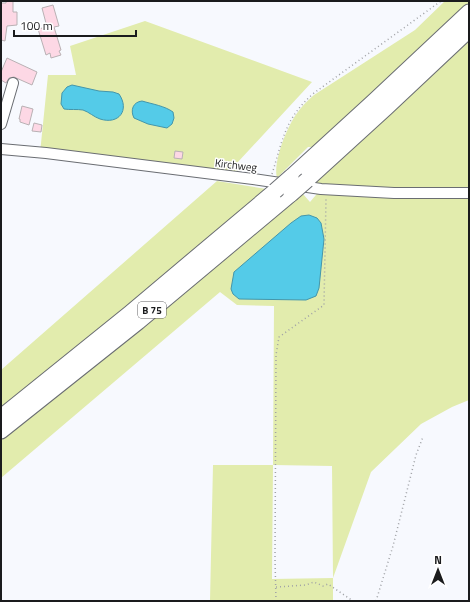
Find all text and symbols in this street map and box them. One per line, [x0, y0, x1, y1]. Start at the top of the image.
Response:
scale bar [14, 12, 136, 38]
text: 100 m [20, 16, 53, 35]
street label: Kirchweg [214, 154, 258, 176]
road number: B 75 [138, 302, 166, 318]
north arrow [418, 550, 458, 590]
text: N [434, 552, 442, 568]

